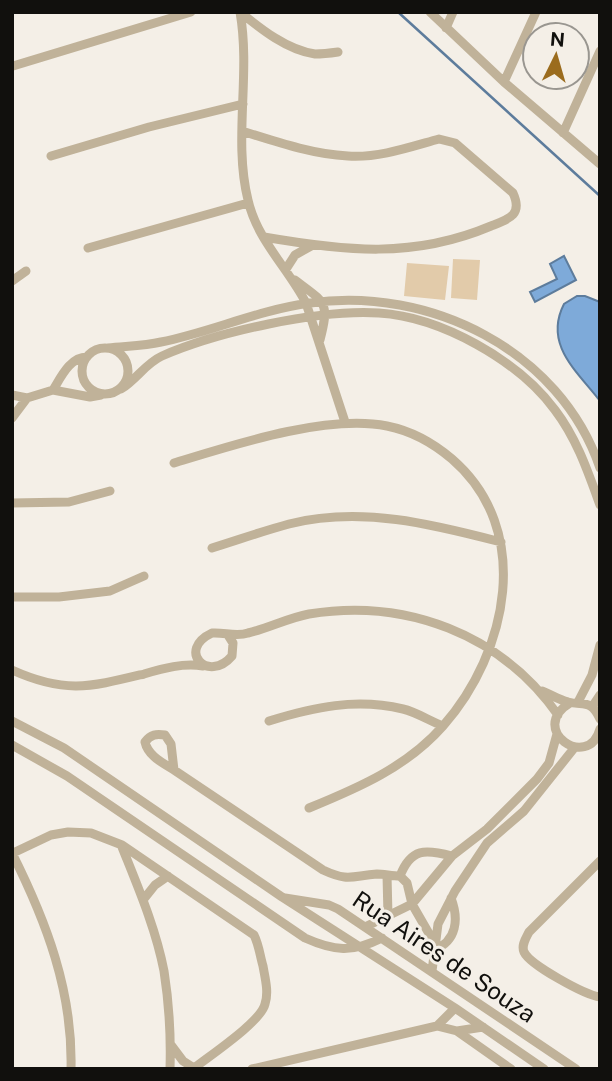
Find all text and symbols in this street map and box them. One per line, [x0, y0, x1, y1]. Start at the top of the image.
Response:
north arrow [521, 21, 591, 91]
text: N [549, 27, 566, 51]
street label: Rua Aires de Souza [348, 885, 541, 1028]

